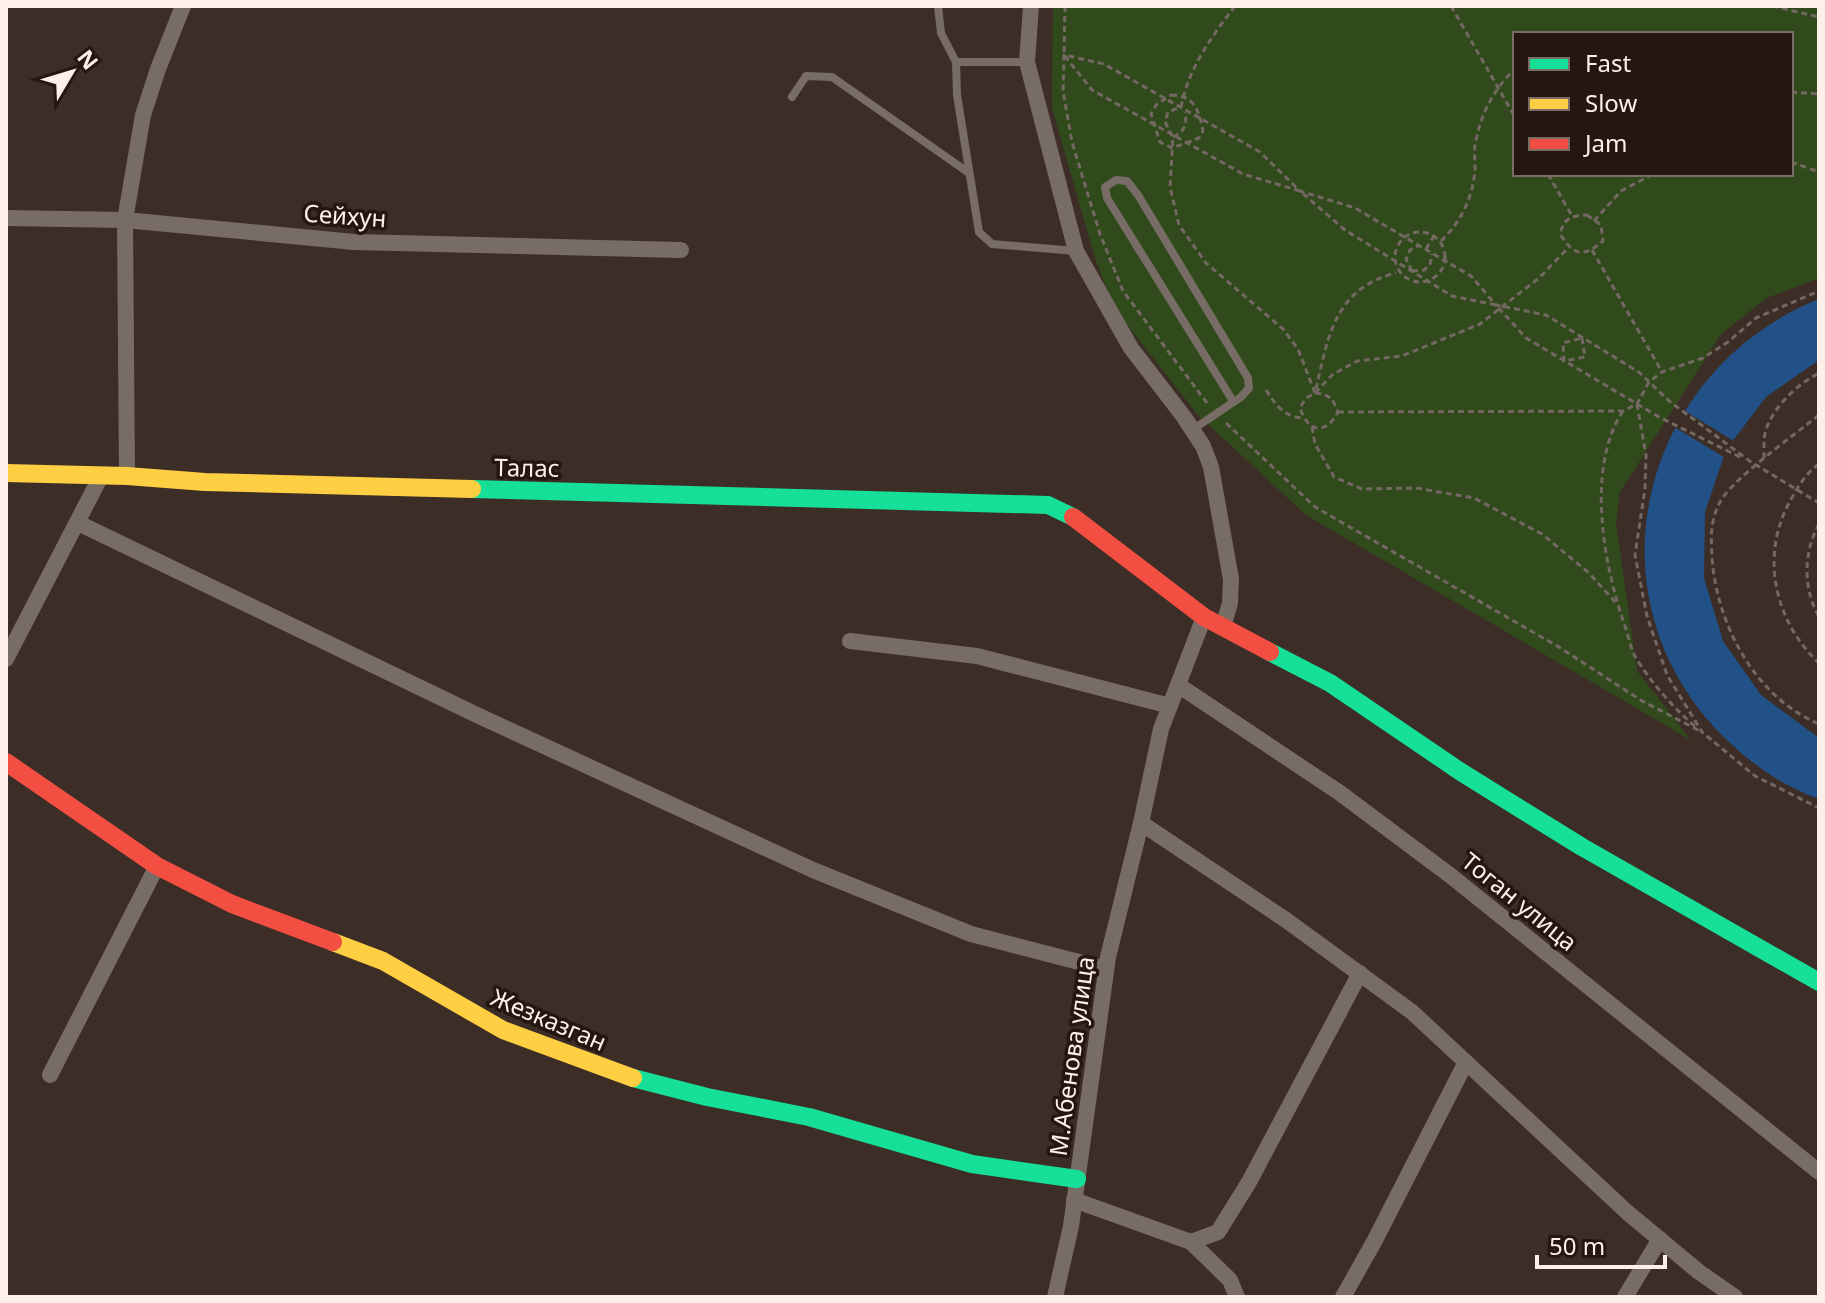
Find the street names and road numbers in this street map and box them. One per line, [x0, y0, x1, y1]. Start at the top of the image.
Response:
street label: Сейхун [303, 196, 387, 234]
street label: Талас [494, 450, 560, 484]
street label: Тоган улица [1455, 844, 1585, 958]
street label: М.Абенова улица [1041, 954, 1101, 1158]
street label: Жезказган [486, 980, 612, 1058]

